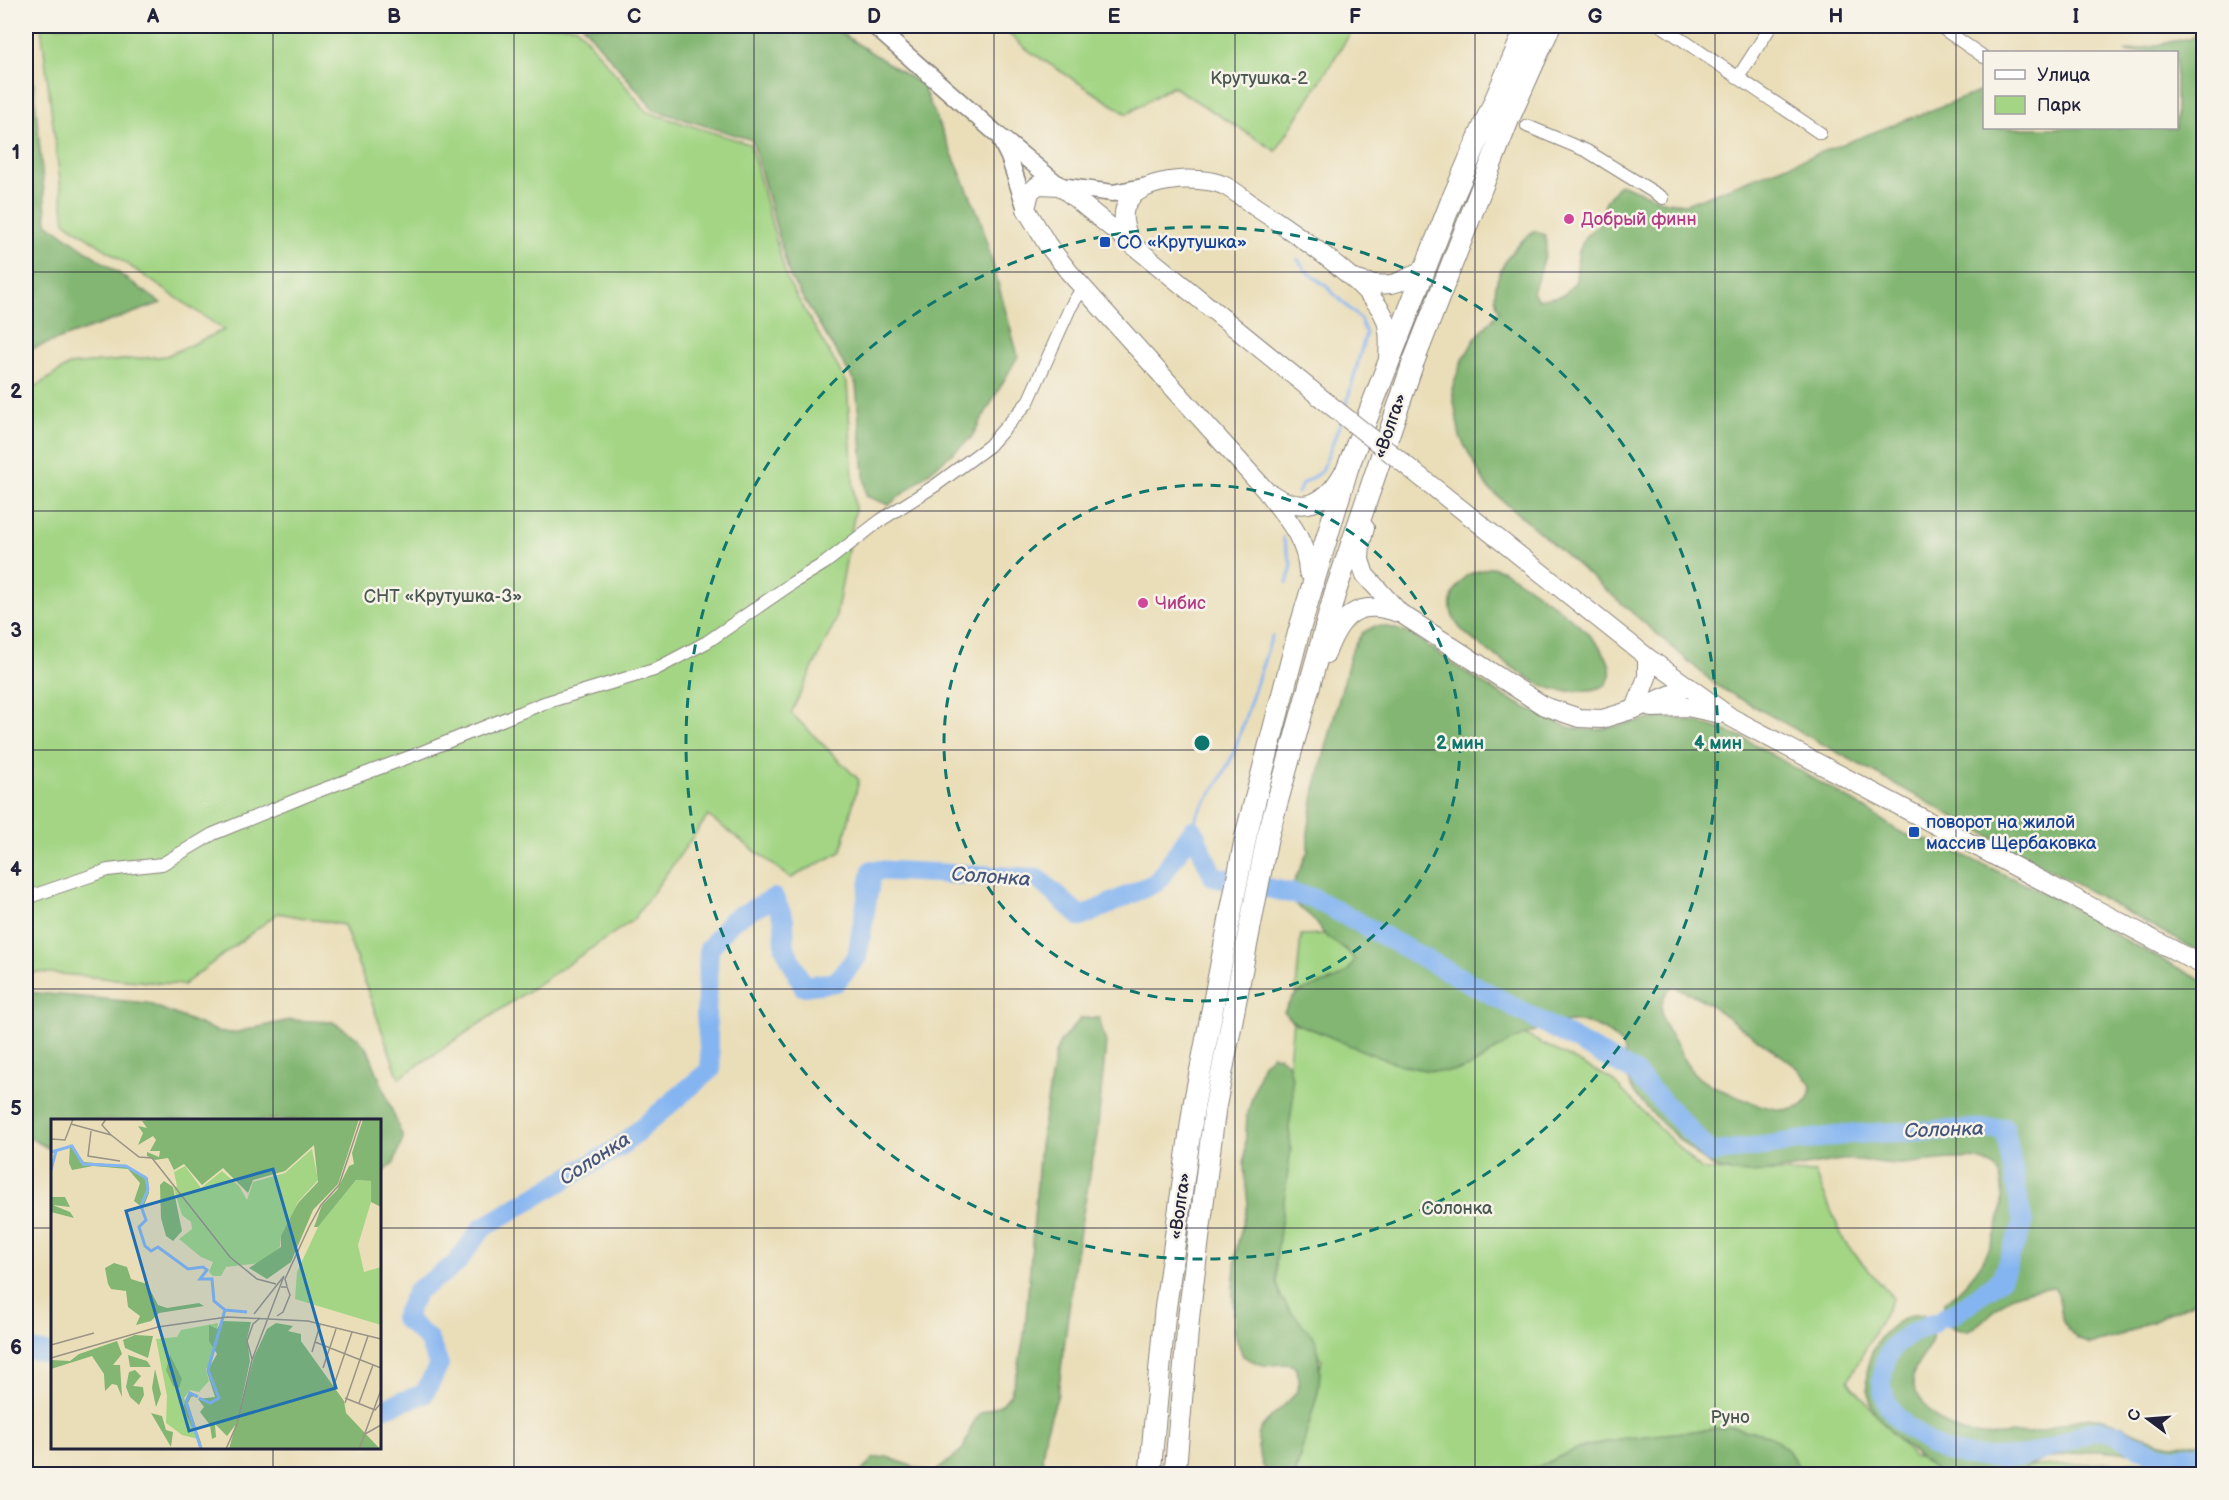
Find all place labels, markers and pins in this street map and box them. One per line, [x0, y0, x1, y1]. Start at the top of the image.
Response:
place label: Добрый финн [1581, 209, 1697, 230]
marker: Добрый финн [1562, 212, 1576, 226]
place label: СО «Крутушка» [1117, 232, 1247, 253]
marker: СО «Крутушка» [1098, 235, 1112, 249]
place label: Чибис [1155, 593, 1206, 614]
marker: Чибис [1136, 596, 1150, 610]
centre of rings [1192, 733, 1212, 753]
place label: поворот на жилой массив Щербаковка [1926, 812, 2097, 854]
marker: поворот на жилой массив Щербаковка [1907, 825, 1921, 839]

